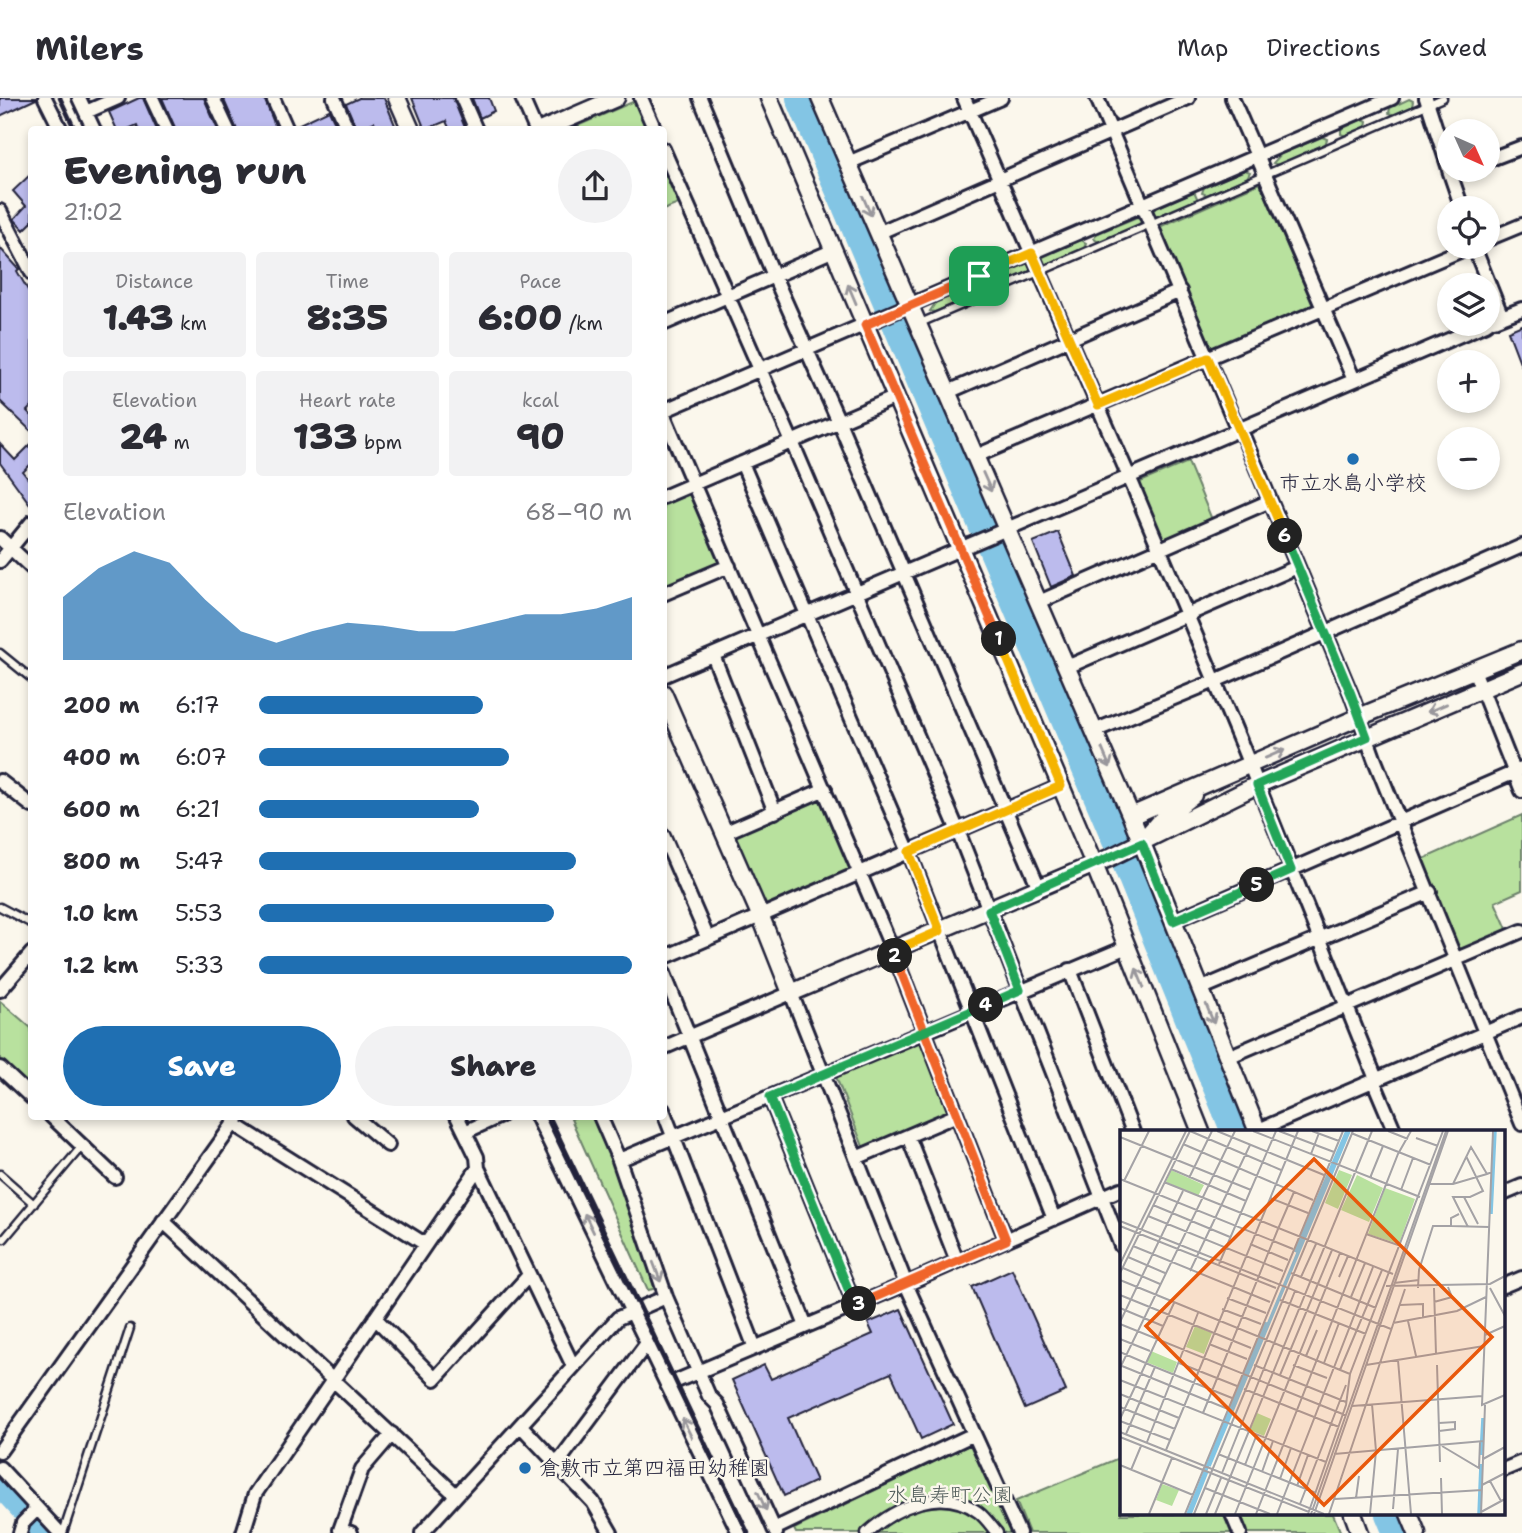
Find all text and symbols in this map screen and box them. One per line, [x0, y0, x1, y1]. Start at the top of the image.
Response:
text: Milers [35, 26, 144, 71]
text: Map [1177, 32, 1228, 64]
text: Directions [1266, 32, 1381, 64]
text: Saved [1419, 32, 1487, 64]
north arrow [1437, 119, 1500, 182]
map controls [1437, 119, 1500, 490]
text: Evening run [63, 145, 306, 196]
button: share [558, 149, 632, 223]
one-way arrow [861, 194, 874, 216]
button: locate [1437, 196, 1500, 259]
text: 21:02 [63, 197, 123, 227]
pin [949, 246, 1009, 306]
icon: arrive [960, 257, 998, 295]
text: Distance [116, 269, 193, 294]
text: Time [326, 269, 369, 294]
text: Pace [520, 269, 561, 294]
button: layers [1437, 273, 1500, 336]
one-way arrow [845, 283, 858, 305]
text: 1.43 [102, 294, 173, 341]
text: 8:35 [307, 294, 388, 341]
text: 6:00 [478, 294, 563, 341]
text: km [173, 311, 207, 336]
text: /km [563, 311, 603, 336]
button: + [1437, 350, 1500, 413]
text: Elevation [112, 388, 197, 413]
text: Heart rate [299, 388, 396, 413]
text: kcal [522, 388, 559, 413]
text: 24 [119, 413, 167, 460]
text: 133 [293, 413, 357, 460]
text: 90 [516, 413, 565, 460]
button: − [1437, 427, 1500, 490]
text: m [167, 430, 190, 455]
text: bpm [357, 430, 402, 455]
marker: 市立水島小学校 [1345, 451, 1361, 467]
place label: 市立水島小学校 [1280, 469, 1427, 497]
one-way arrow [981, 470, 994, 492]
text: Elevation [63, 497, 166, 527]
text: 68–90 m [525, 497, 632, 527]
pin: 6 [1268, 518, 1302, 554]
text: 6 [1278, 523, 1291, 548]
pin: 1 [982, 622, 1016, 656]
text: 1 [994, 626, 1003, 651]
text: 200 m [63, 690, 140, 720]
text: 6:17 [175, 690, 220, 720]
one-way arrow [1426, 702, 1448, 715]
text: 400 m [63, 742, 140, 772]
text: 6:07 [175, 742, 227, 772]
one-way arrow [1264, 746, 1285, 759]
one-way arrow [1100, 747, 1113, 768]
text: 600 m [63, 794, 140, 824]
text: 6:21 [175, 794, 220, 824]
text: 800 m [63, 846, 140, 876]
text: 5:47 [175, 846, 224, 876]
pin: 5 [1240, 868, 1274, 902]
text: 5 [1251, 872, 1262, 897]
text: 1.0 km [63, 898, 138, 928]
text: 5:53 [175, 898, 223, 928]
pin: 2 [878, 938, 912, 974]
text: 2 [888, 943, 901, 968]
text: 1.2 km [63, 950, 139, 980]
text: 5:33 [175, 950, 224, 980]
one-way arrow [1132, 967, 1145, 989]
pin: 4 [968, 988, 1004, 1023]
text: 4 [979, 992, 992, 1017]
one-way arrow [1205, 1003, 1218, 1024]
button: Save [63, 1026, 341, 1106]
button: Share [355, 1026, 632, 1106]
inset map [1120, 1130, 1504, 1516]
one-way arrow [581, 1213, 595, 1234]
one-way arrow [652, 1261, 664, 1283]
pin: 3 [842, 1286, 876, 1322]
text: 3 [852, 1291, 865, 1316]
one-way arrow [680, 1418, 694, 1439]
place label: 倉敷市立第四福田幼稚園 [539, 1454, 770, 1482]
marker: 倉敷市立第四福田幼稚園 [517, 1460, 533, 1476]
park label: 水島寿町公園 [887, 1481, 1013, 1509]
one-way arrow [756, 1490, 769, 1511]

